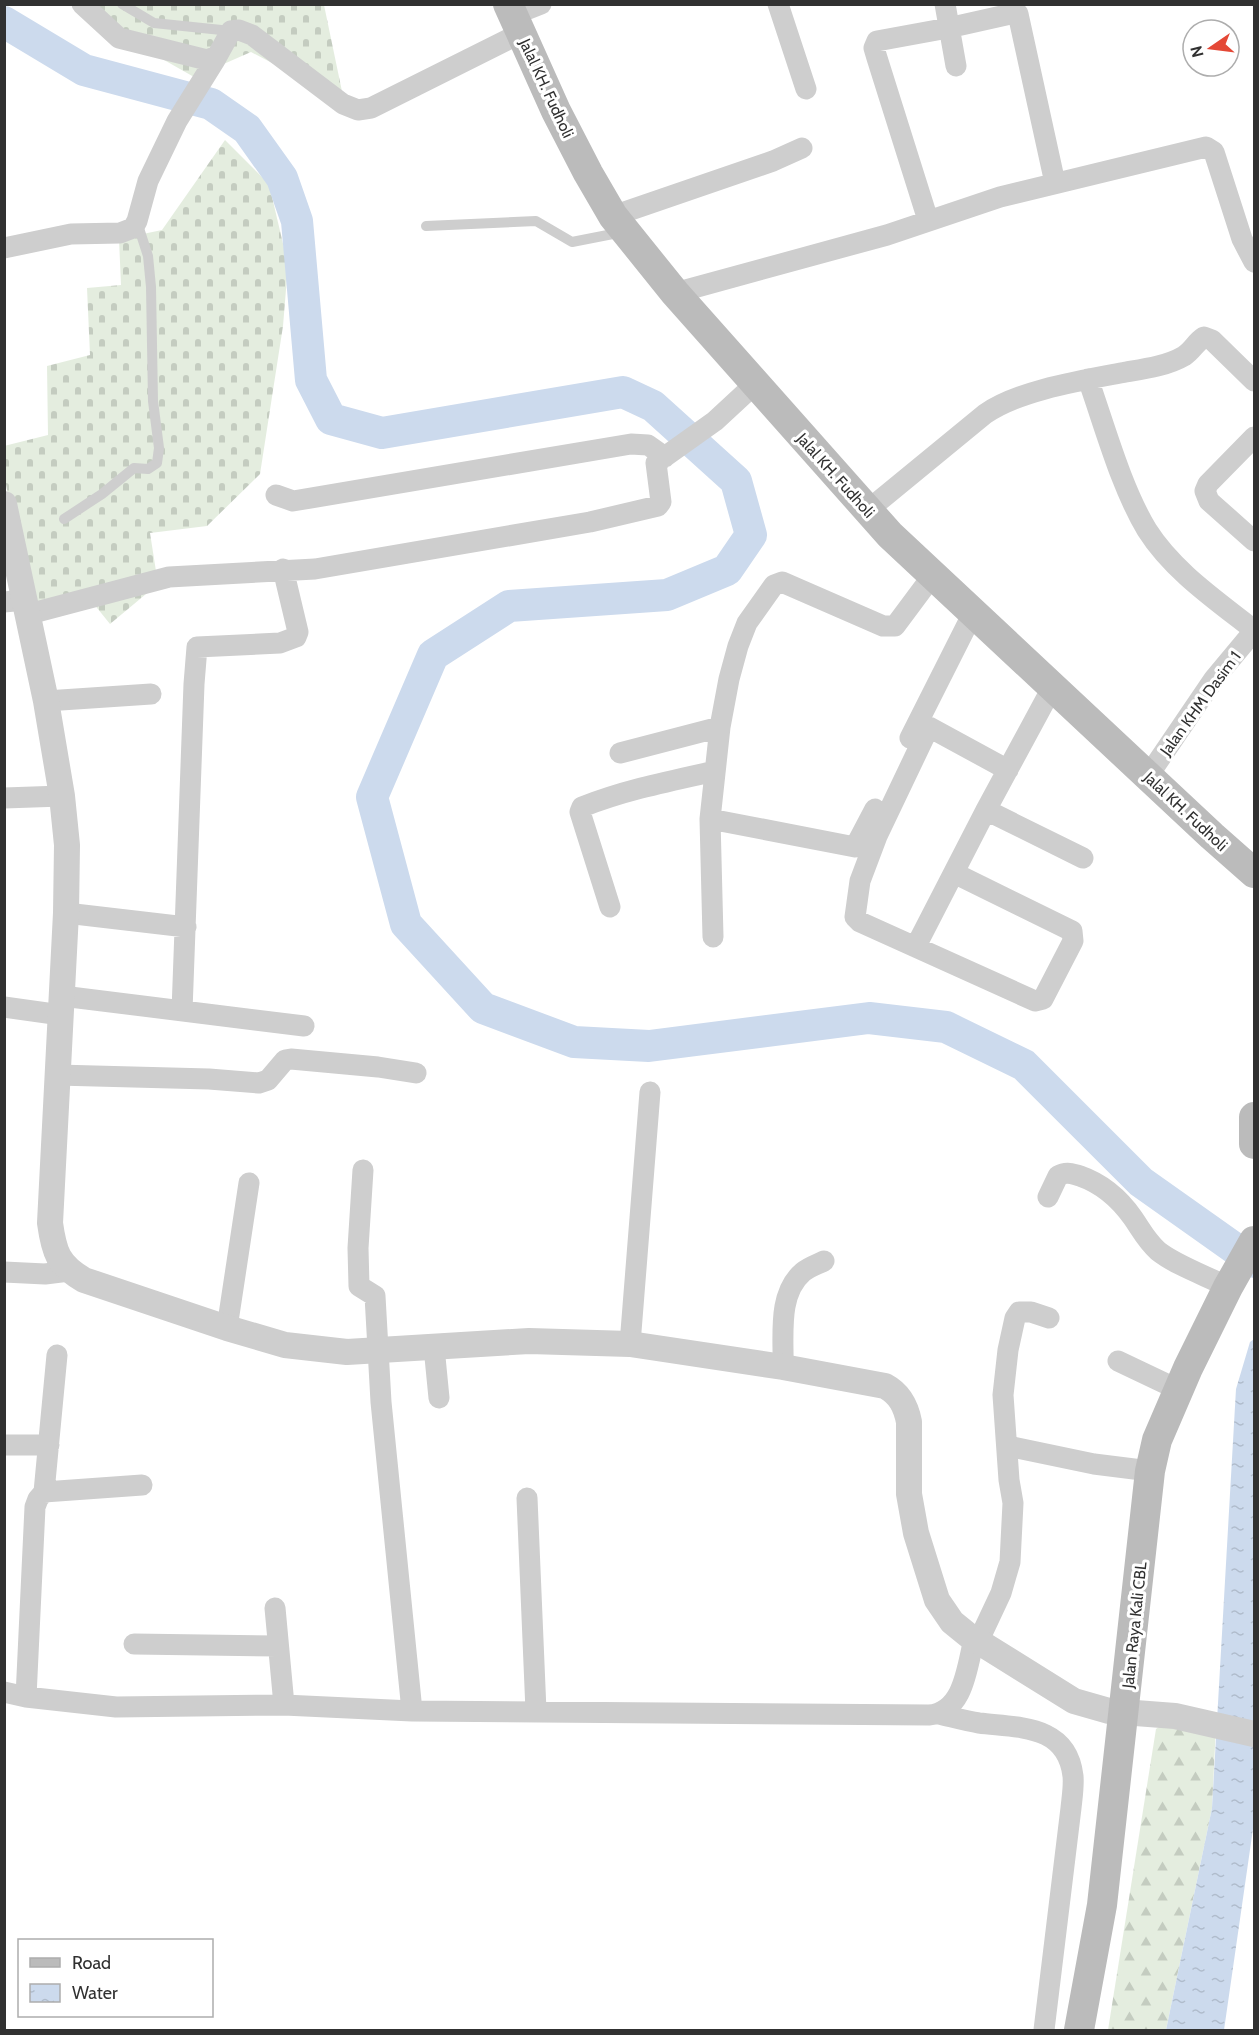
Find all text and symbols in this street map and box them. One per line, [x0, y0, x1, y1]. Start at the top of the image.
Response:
north arrow [1181, 18, 1241, 78]
street label: Jalal KH. Fudholi [515, 35, 578, 141]
text: N [1186, 44, 1208, 59]
street label: Jalal KH. Fudholi [792, 428, 879, 522]
street label: Jalan KHM Dasim 1 [1156, 647, 1245, 760]
street label: Jalal KH. Fudholi [1139, 767, 1231, 855]
street label: Jalan Raya Kali CBL [1118, 1561, 1151, 1690]
legend [18, 1939, 213, 2017]
text: Road [72, 1952, 111, 1974]
text: Water [72, 1982, 118, 2004]

